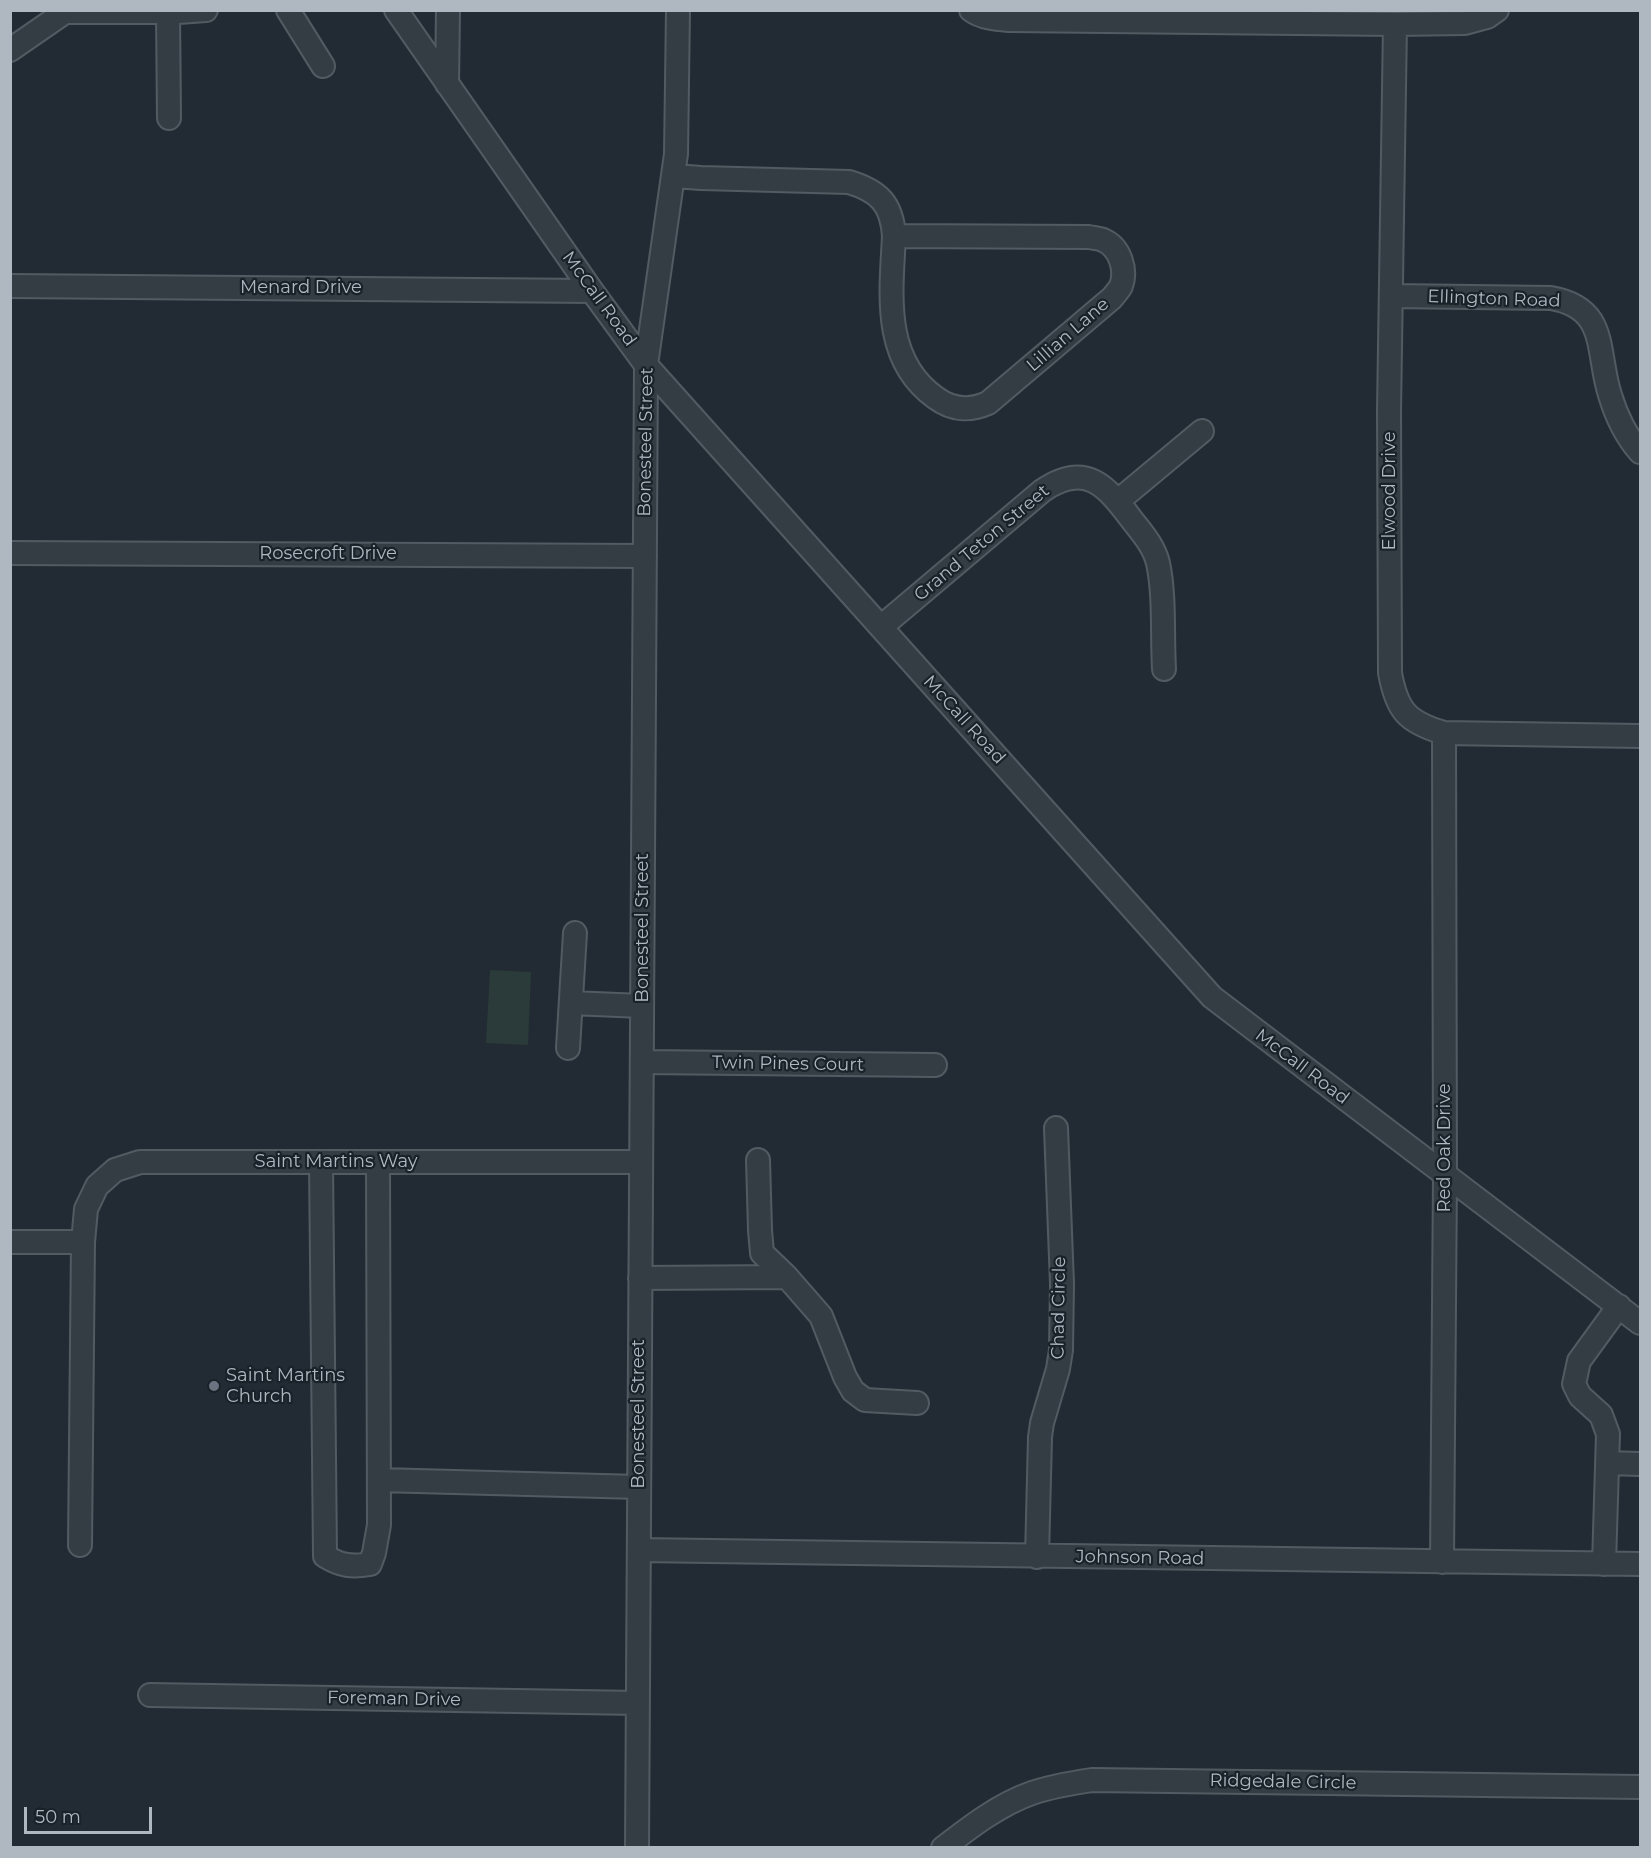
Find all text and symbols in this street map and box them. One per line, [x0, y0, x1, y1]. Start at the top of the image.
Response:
street label: McCall Road [557, 247, 641, 351]
street label: Menard Drive [240, 277, 362, 299]
street label: Ellington Road [1427, 286, 1561, 312]
street label: Lillian Lane [1023, 293, 1113, 377]
street label: Bonesteel Street [634, 367, 658, 517]
street label: Elwood Drive [1379, 431, 1401, 551]
street label: Grand Teton Street [910, 480, 1054, 606]
street label: Rosecroft Drive [259, 543, 397, 565]
street label: McCall Road [918, 671, 1010, 769]
street label: Bonesteel Street [632, 853, 654, 1003]
street label: McCall Road [1251, 1025, 1353, 1109]
street label: Twin Pines Court [712, 1052, 864, 1076]
street label: Red Oak Drive [1434, 1083, 1456, 1213]
street label: Saint Martins Way [255, 1151, 417, 1173]
street label: Chad Circle [1047, 1256, 1071, 1360]
street label: Bonesteel Street [628, 1339, 650, 1489]
place label: Saint Martins Church [226, 1365, 345, 1408]
marker: Saint Martins Church [207, 1379, 221, 1393]
street label: Johnson Road [1075, 1546, 1205, 1570]
street label: Foreman Drive [327, 1687, 461, 1711]
street label: Ridgedale Circle [1209, 1770, 1357, 1794]
scale bar [27, 1795, 154, 1833]
text: 50 m [35, 1806, 81, 1828]

